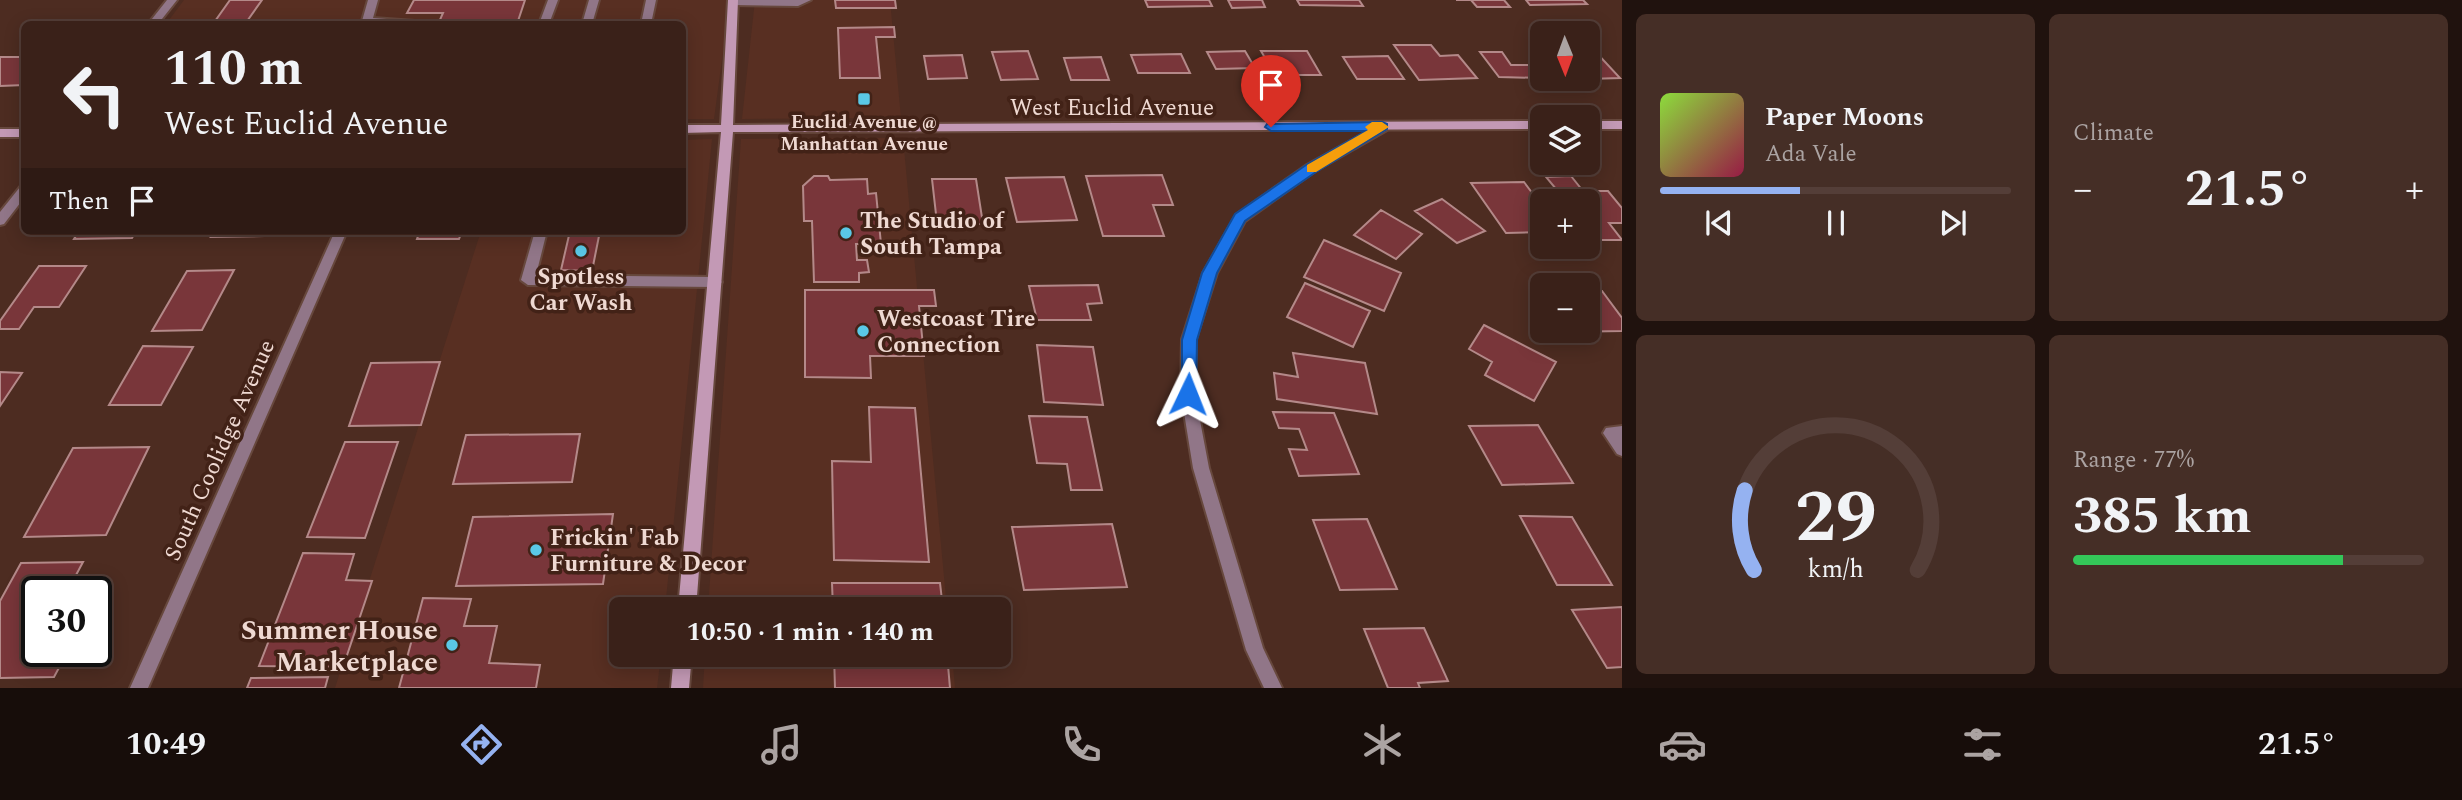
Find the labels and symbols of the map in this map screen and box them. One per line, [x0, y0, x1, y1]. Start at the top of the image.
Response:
north arrow [1530, 21, 1600, 91]
pin [1241, 55, 1301, 127]
marker: Euclid Avenue @ Manhattan Avenue [856, 91, 872, 107]
street label: West Euclid Avenue [1010, 91, 1214, 126]
place label: Euclid Avenue @ Manhattan Avenue [780, 108, 948, 159]
place label: The Studio of South Tampa [860, 204, 1005, 265]
marker: The Studio of South Tampa [838, 225, 854, 241]
marker: Spotless Car Wash [573, 243, 589, 259]
place label: Spotless Car Wash [529, 260, 633, 321]
place label: Westcoast Tire Connection [877, 302, 1035, 363]
marker: Westcoast Tire Connection [855, 323, 871, 339]
street label: South Coolidge Avenue [156, 334, 285, 567]
position arrow [1151, 357, 1225, 431]
place label: Frickin' Fab Furniture & Decor [550, 521, 746, 582]
marker: Frickin' Fab Furniture & Decor [528, 542, 544, 558]
speed limit sign: 30 [21, 576, 112, 667]
place label: Summer House Marketplace [241, 609, 438, 684]
marker: Summer House Marketplace [444, 637, 460, 653]

